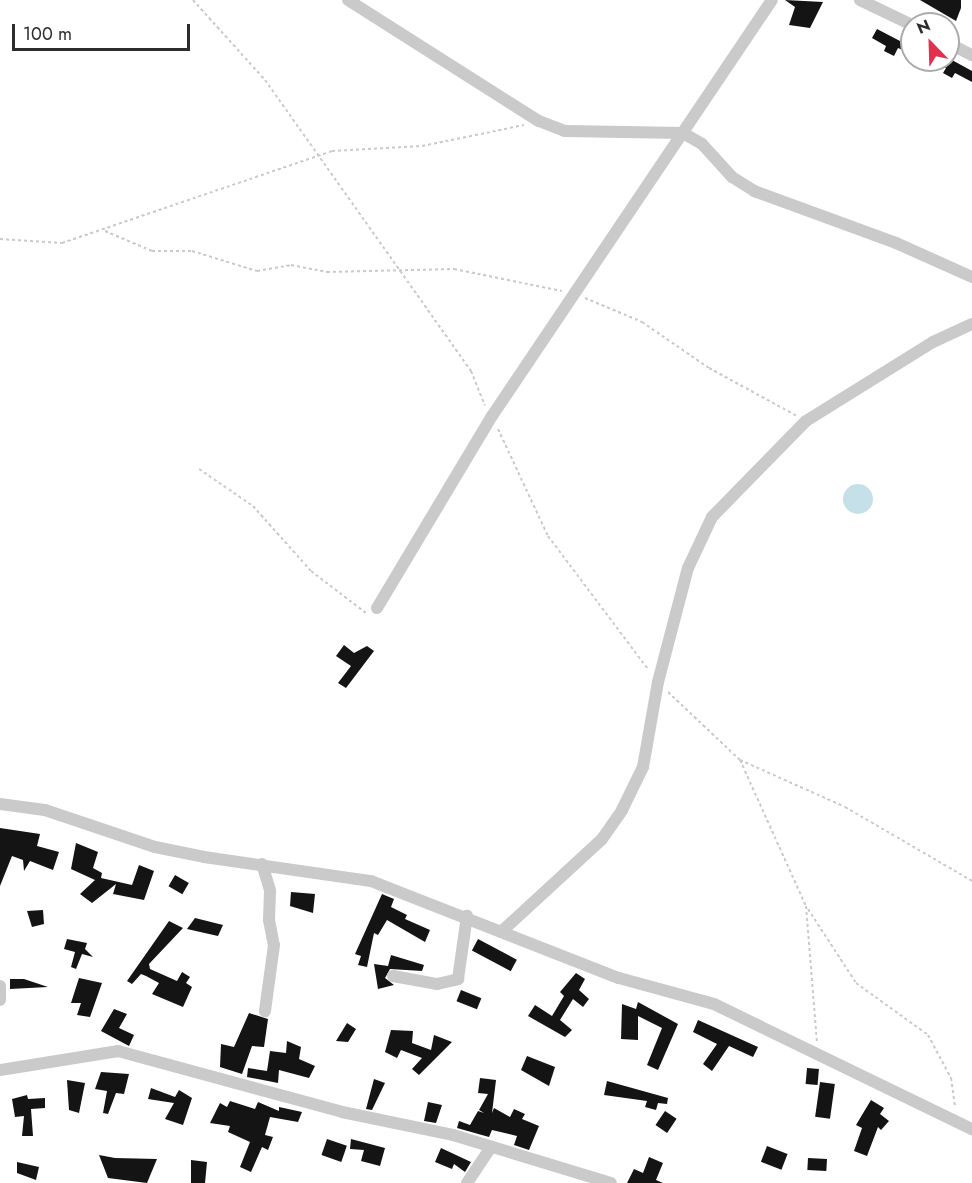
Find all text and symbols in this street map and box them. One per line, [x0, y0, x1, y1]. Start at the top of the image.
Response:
scale bar [15, 12, 194, 50]
north arrow [900, 12, 960, 72]
text: N [913, 14, 934, 40]
text: 100 m [23, 21, 72, 47]

